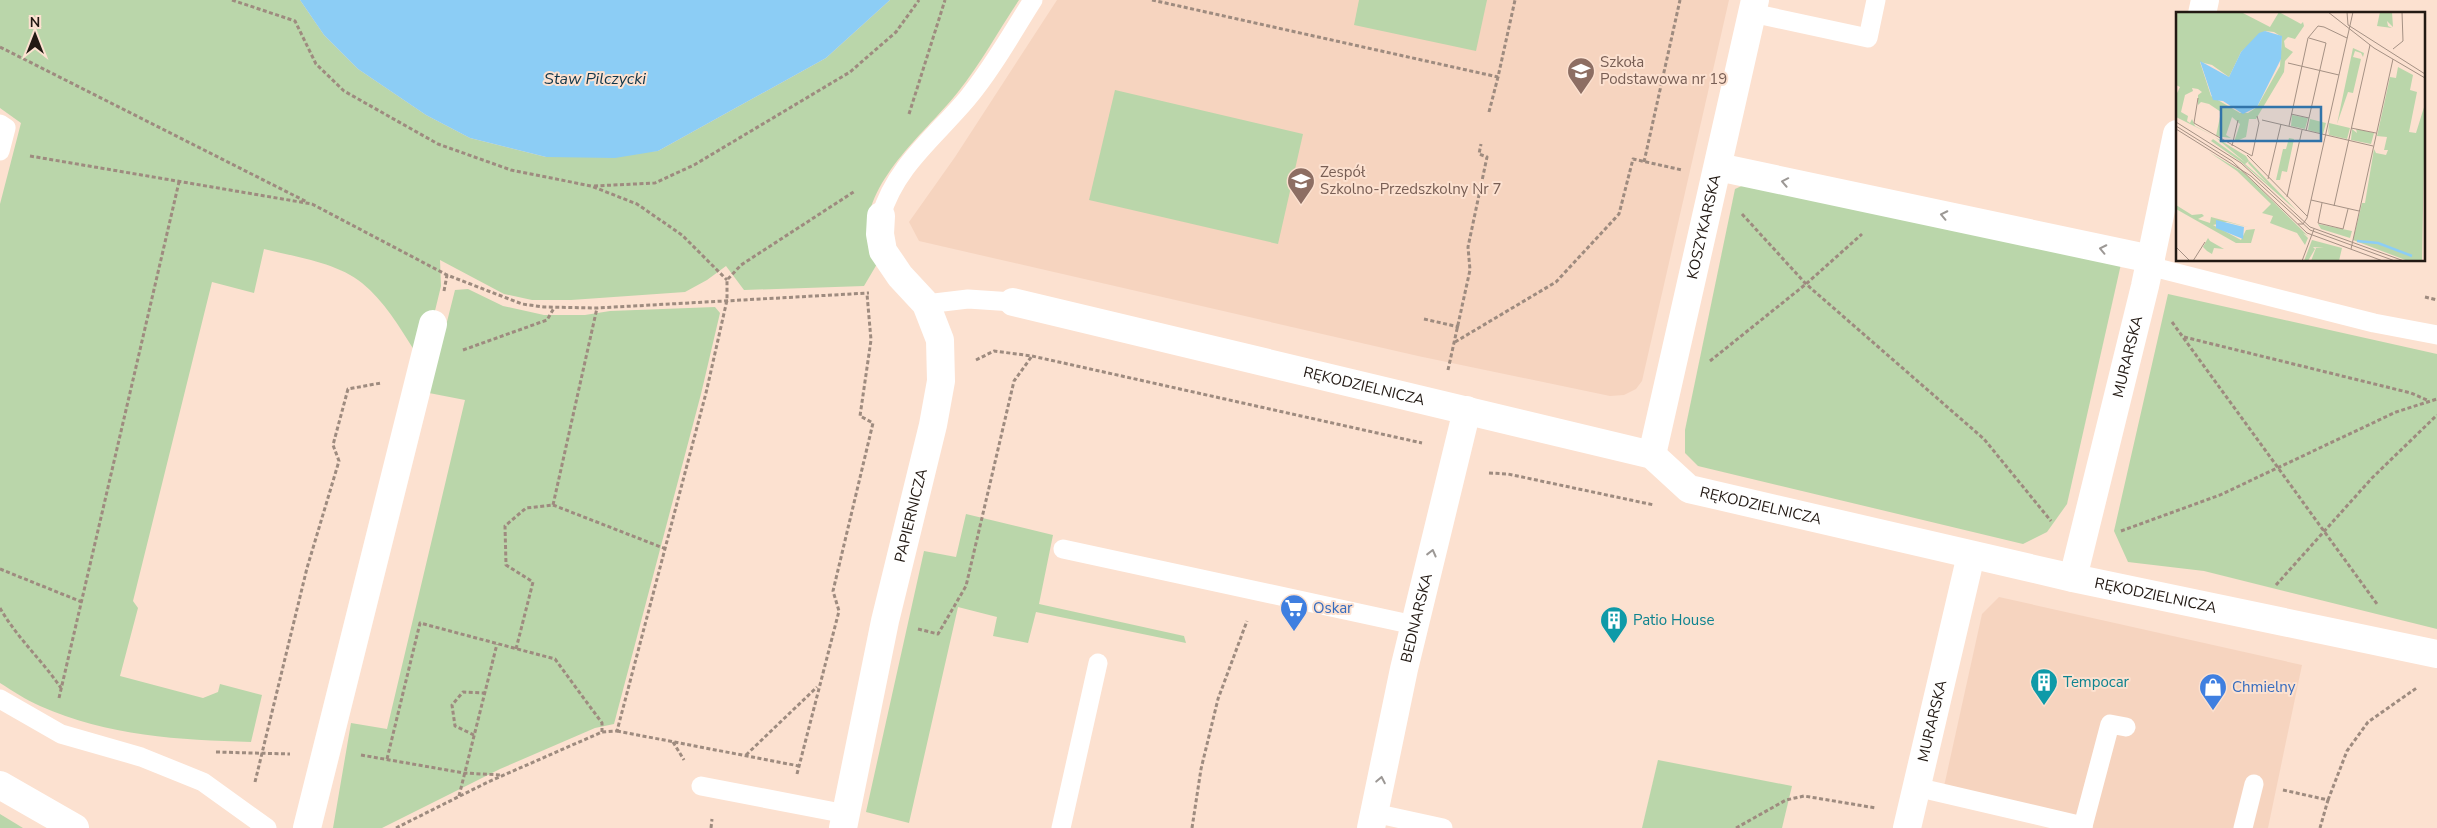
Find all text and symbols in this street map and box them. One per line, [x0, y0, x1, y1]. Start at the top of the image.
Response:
north arrow [10, 10, 60, 60]
inset map [2176, 12, 2424, 261]
text: N [30, 13, 40, 32]
place label: Szkoła Podstawowa nr 19 [1600, 52, 1727, 89]
school or university icon: Szkoła Podstawowa nr 19 [1566, 56, 1596, 95]
water label: Staw Pilczycki [544, 68, 646, 90]
place label: Zespół Szkolno-Przedszkolny Nr 7 [1320, 162, 1501, 199]
school or university icon: Zespół Szkolno-Przedszkolny Nr 7 [1286, 166, 1316, 205]
street label: KOSZYKARSKA [1682, 172, 1725, 281]
one-way arrow [1780, 178, 1789, 188]
one-way arrow [1940, 210, 1948, 220]
one-way arrow [2099, 244, 2107, 254]
street label: MURARSKA [2108, 314, 2147, 400]
street label: RĘKODZIELNICZA [1301, 362, 1427, 410]
street label: PAPIERNICZA [890, 466, 932, 564]
street label: RĘKODZIELNICZA [1698, 482, 1824, 529]
one-way arrow [1426, 550, 1436, 558]
street label: BEDNARSKA [1396, 571, 1437, 665]
street label: RĘKODZIELNICZA [2093, 573, 2219, 618]
supermarket icon: Oskar [1279, 593, 1309, 632]
place label: Oskar [1313, 598, 1353, 618]
building icon: Patio House [1599, 605, 1629, 644]
place label: Patio House [1633, 610, 1714, 630]
building icon: Tempocar [2029, 667, 2059, 706]
place label: Tempocar [2063, 672, 2130, 692]
shop icon: Chmielny [2198, 672, 2228, 711]
place label: Chmielny [2232, 677, 2296, 697]
street label: MURARSKA [1913, 678, 1951, 764]
one-way arrow [1375, 776, 1386, 785]

